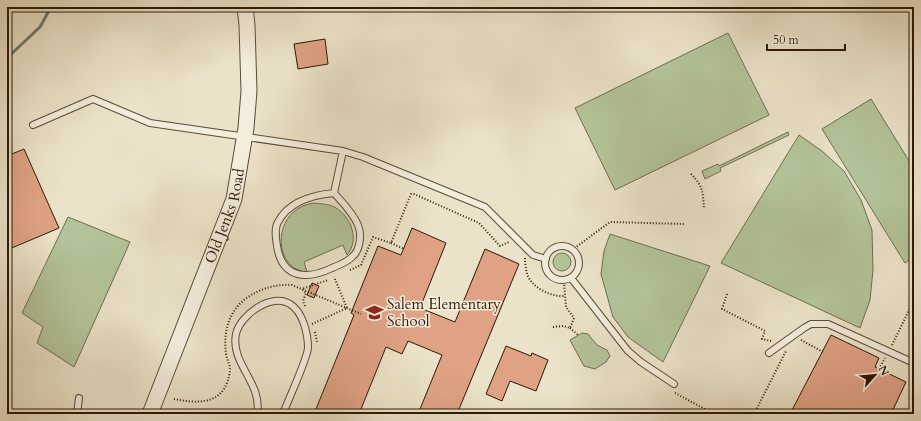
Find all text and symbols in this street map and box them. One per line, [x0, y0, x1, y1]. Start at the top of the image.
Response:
scale bar [767, 26, 845, 52]
text: 50 m [773, 32, 800, 48]
street label: Old Jenks Road [200, 167, 249, 266]
place label: Salem Elementary School [387, 294, 501, 331]
school or university icon: Salem Elementary School [364, 303, 384, 323]
north arrow [855, 355, 895, 395]
text: N [875, 363, 893, 379]

